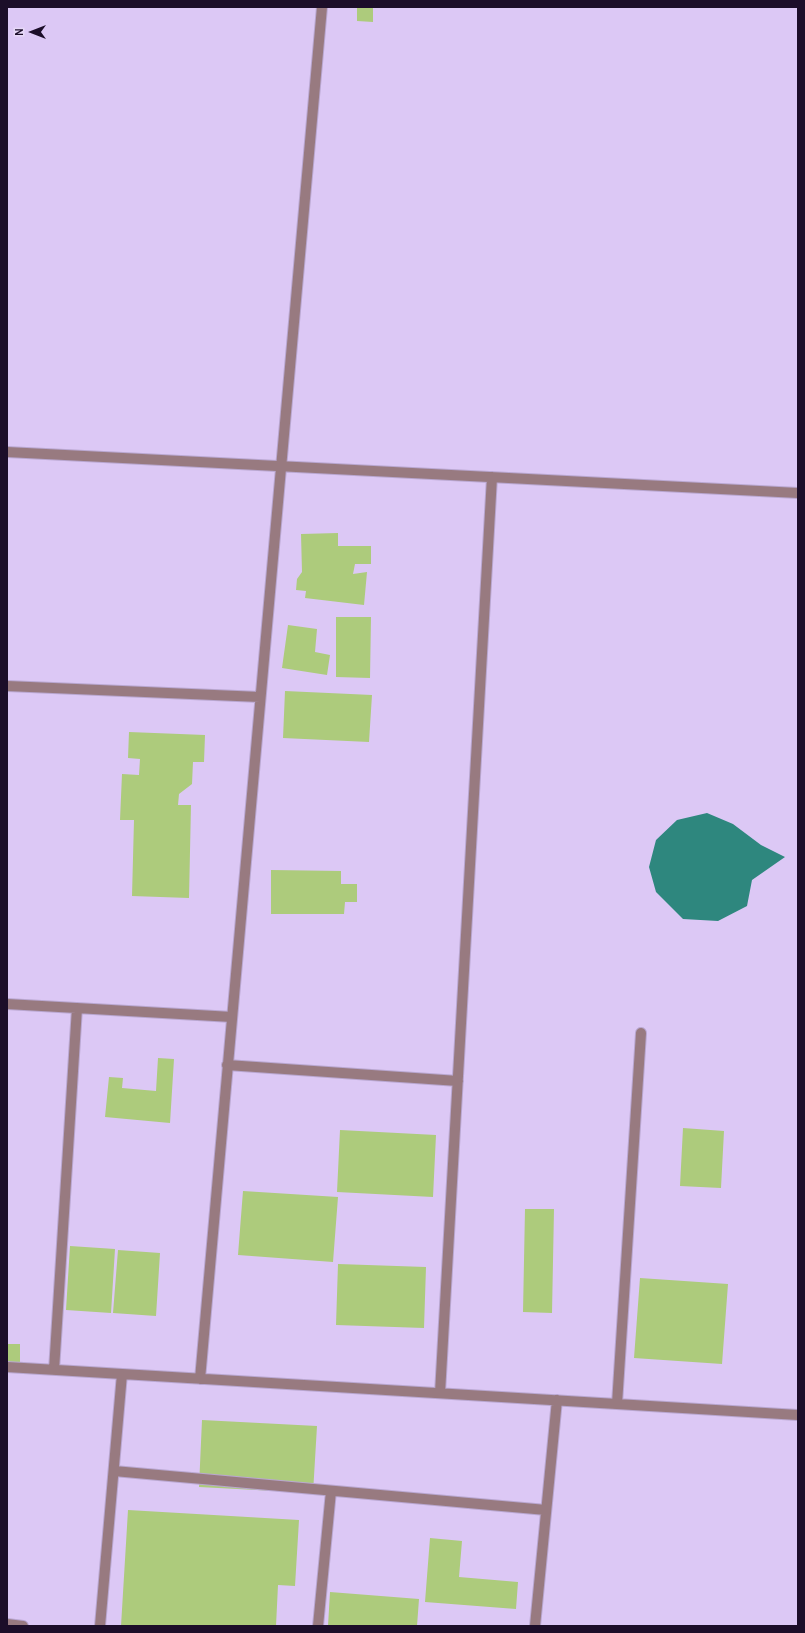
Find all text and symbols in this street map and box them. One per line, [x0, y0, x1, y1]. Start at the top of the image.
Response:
north arrow [12, 12, 52, 52]
text: N [13, 28, 26, 36]

